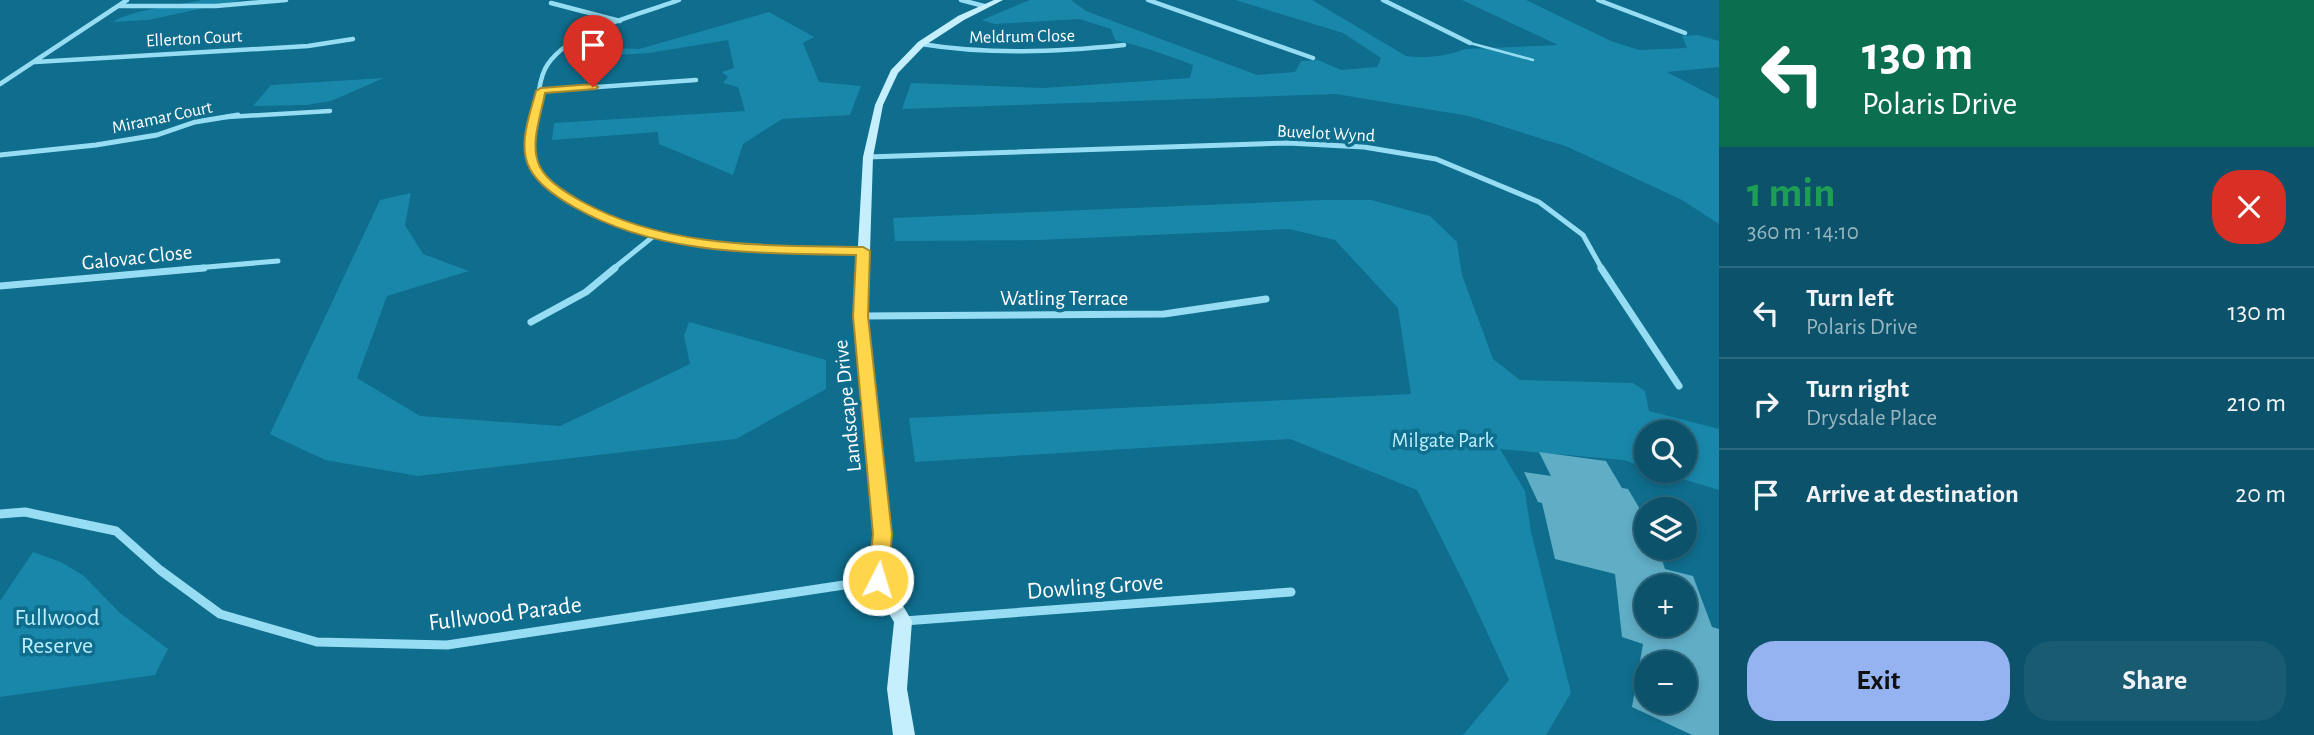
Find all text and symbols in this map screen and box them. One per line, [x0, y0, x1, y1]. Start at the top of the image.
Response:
pin [563, 15, 623, 87]
icon: arrive [574, 26, 612, 64]
street label: Ellerton Court [145, 27, 243, 51]
street label: Meldrum Close [969, 27, 1075, 47]
icon: left [1747, 28, 1838, 119]
text: 130 m [1862, 30, 1973, 79]
text: Polaris Drive [1862, 88, 2017, 120]
street label: Miramar Court [110, 99, 214, 137]
street label: Buvelot Wynd [1276, 122, 1375, 146]
button: close [2212, 170, 2286, 244]
text: 1 min [1747, 172, 1836, 214]
text: 360 m · 14:10 [1747, 221, 1859, 244]
street label: Galovac Close [81, 241, 193, 274]
text: Turn left [1806, 285, 1894, 311]
street label: Watling Terrace [1000, 288, 1128, 309]
icon: left [1747, 294, 1785, 332]
text: 130 m [2228, 299, 2286, 325]
text: Polaris Drive [1806, 316, 1918, 339]
street label: Landscape Drive [830, 339, 865, 473]
text: Turn right [1806, 376, 1909, 402]
icon: right [1747, 385, 1785, 423]
text: 210 m [2226, 390, 2286, 416]
text: Drysdale Place [1806, 407, 1937, 430]
map controls [1634, 420, 1697, 714]
button: search [1634, 420, 1697, 483]
park label: Milgate Park [1392, 430, 1495, 451]
icon: arrive [1747, 476, 1785, 514]
text: Arrive at destination [1806, 481, 2019, 507]
text: 20 m [2235, 481, 2286, 507]
button: layers [1634, 497, 1697, 560]
position arrow [841, 543, 915, 617]
street label: Dowling Grove [1026, 570, 1164, 604]
button: + [1634, 574, 1697, 637]
street label: Fullwood Parade [427, 593, 583, 635]
park label: Fullwood Reserve [14, 606, 100, 658]
button: Exit [1747, 641, 2010, 721]
button: Share [2024, 641, 2286, 721]
button: − [1634, 651, 1697, 714]

